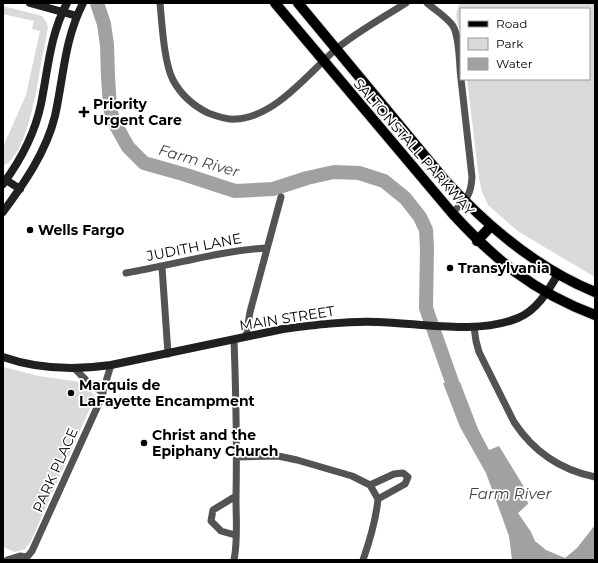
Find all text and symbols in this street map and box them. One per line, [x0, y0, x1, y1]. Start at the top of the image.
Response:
legend [460, 8, 590, 80]
text: Road [496, 16, 527, 31]
text: Park [496, 36, 524, 51]
text: Water [496, 56, 533, 71]
street label: SALTONSTALL PARKWAY [350, 75, 478, 219]
place label: Priority Urgent Care [93, 95, 182, 129]
marker: Priority Urgent Care [78, 106, 90, 118]
water label: Farm River [157, 140, 243, 181]
place label: Wells Fargo [38, 221, 124, 239]
marker: Wells Fargo [25, 225, 35, 235]
street label: JUDITH LANE [144, 229, 243, 265]
place label: Transylvania [458, 259, 550, 277]
marker: Transylvania [445, 263, 455, 273]
street label: MAIN STREET [238, 302, 336, 334]
place label: Marquis de LaFayette Encampment [79, 376, 255, 410]
marker: Marquis de LaFayette Encampment [66, 388, 76, 398]
street label: PARK PLACE [28, 425, 82, 515]
place label: Christ and the Epiphany Church [152, 426, 278, 460]
marker: Christ and the Epiphany Church [139, 438, 149, 448]
water label: Farm River [468, 484, 552, 503]

